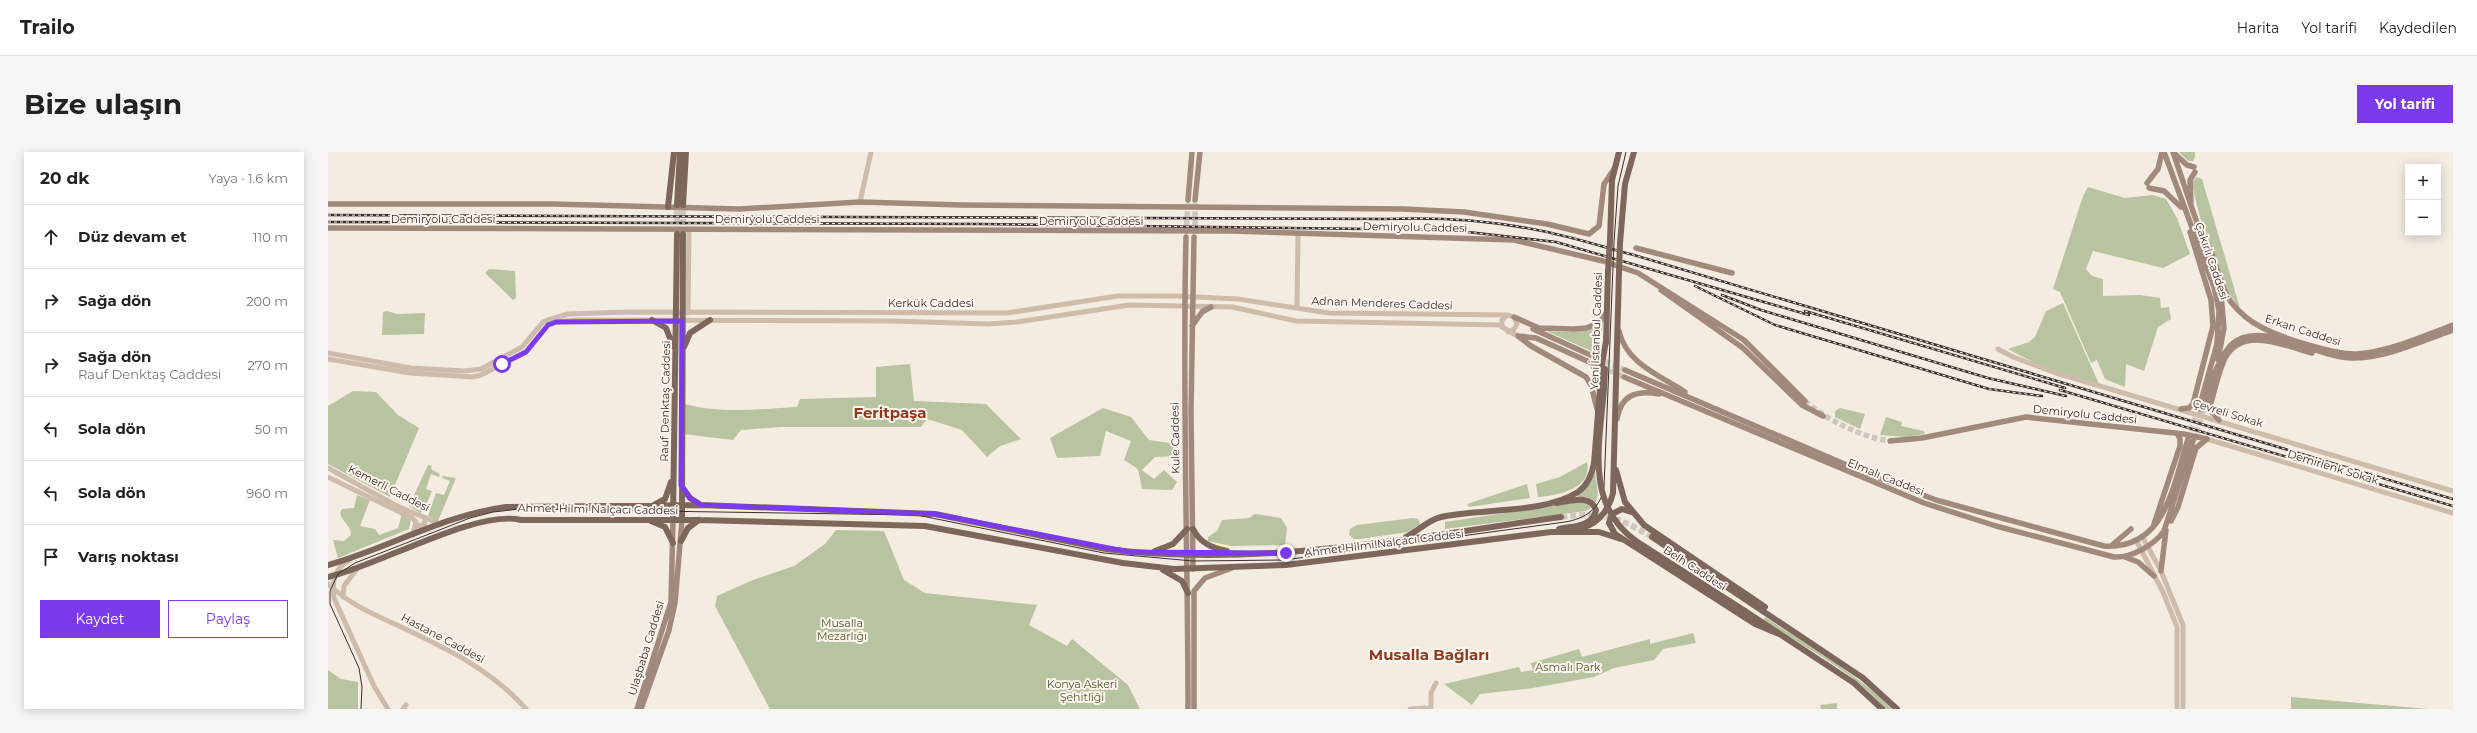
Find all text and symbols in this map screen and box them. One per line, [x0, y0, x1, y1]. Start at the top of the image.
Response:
text: Trailo [20, 16, 75, 39]
text: Harita [2237, 19, 2279, 37]
text: Yol tarifi [2301, 19, 2357, 37]
text: Kaydedilen [2379, 19, 2457, 37]
button: Yol tarifi [2357, 85, 2453, 123]
text: Bize ulaşın [24, 87, 182, 121]
map controls [2405, 164, 2441, 236]
button: + [2405, 164, 2441, 200]
text: 20 dk [40, 168, 89, 188]
text: Yaya · 1.6 km [209, 170, 288, 186]
button: − [2405, 200, 2441, 236]
street label: Demiryolu Caddesi [391, 212, 495, 226]
street label: Demiryolu Caddesi [715, 212, 819, 226]
street label: Demiryolu Caddesi [1039, 214, 1143, 228]
street label: Demiryolu Caddesi [1363, 219, 1468, 235]
street label: Çakırlı Caddesi [2192, 220, 2232, 302]
icon: ahead [40, 226, 62, 248]
text: Düz devam et [78, 227, 187, 246]
text: 110 m [253, 229, 288, 245]
street label: Yeni İstanbul Caddesi [1587, 272, 1605, 390]
icon: right [40, 290, 62, 312]
text: Sağa dön [78, 291, 151, 310]
text: 200 m [246, 293, 288, 309]
street label: Adnan Menderes Caddesi [1311, 294, 1453, 312]
street label: Kerkük Caddesi [888, 296, 974, 310]
street label: Erkan Caddesi [2263, 311, 2343, 349]
street label: Rauf Denktaş Caddesi [657, 340, 673, 462]
text: Sağa dön [78, 347, 151, 366]
icon: right [40, 354, 62, 376]
route start [493, 355, 511, 373]
text: 270 m [247, 357, 288, 373]
text: Rauf Denktaş Caddesi [78, 366, 221, 382]
street label: Çevreli Sokak [2191, 396, 2265, 430]
street label: Kule Caddesi [1167, 402, 1183, 474]
street label: Demiryolu Caddesi [2032, 402, 2138, 426]
district label: Feritpaşa [854, 403, 926, 422]
icon: left [40, 418, 62, 440]
text: Sola dön [78, 419, 146, 438]
text: 50 m [255, 421, 288, 437]
street label: Demirlenk Sokak [2286, 447, 2381, 488]
street label: Elmalı Caddesi [1846, 455, 1926, 499]
street label: Kemerli Caddesi [346, 461, 432, 515]
icon: left [40, 482, 62, 504]
text: Sola dön [78, 483, 146, 502]
text: 960 m [246, 485, 288, 501]
street label: Ahmet Hilmi Nalçacı Caddesi [518, 501, 678, 517]
street label: Ahmet Hilmi Nalçacı Caddesi [1303, 526, 1465, 560]
street label: Belh Caddesi [1661, 542, 1729, 594]
route end [1277, 544, 1295, 562]
icon: arrive [40, 546, 62, 568]
text: Varış noktası [78, 547, 179, 566]
street label: Ulaşbaba Caddesi [625, 599, 667, 697]
button: Kaydet [40, 600, 160, 638]
button: Paylaş [168, 600, 288, 638]
street label: Hastane Caddesi [399, 610, 487, 666]
park label: Musalla Mezarlığı [817, 616, 867, 643]
district label: Musalla Bağları [1369, 645, 1489, 664]
park label: Asmalı Park [1535, 660, 1601, 674]
park label: Konya Askeri Şehitliği [1047, 677, 1117, 704]

